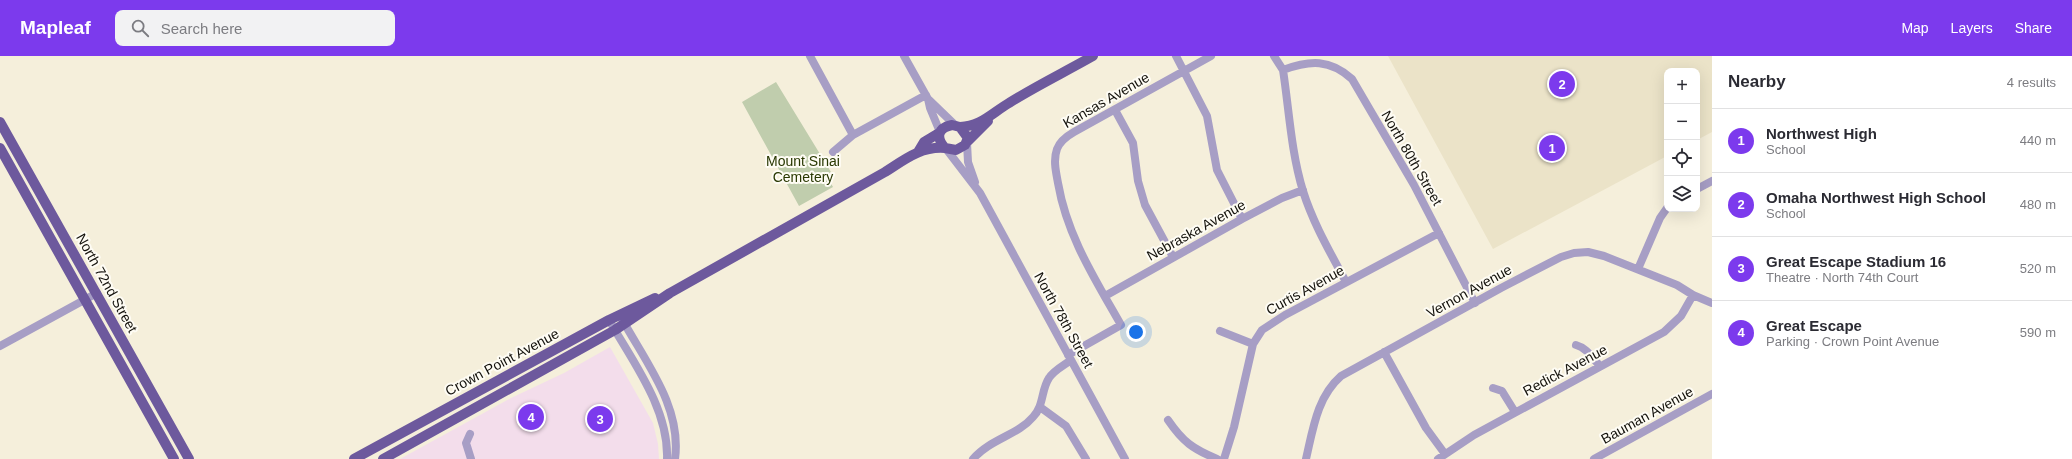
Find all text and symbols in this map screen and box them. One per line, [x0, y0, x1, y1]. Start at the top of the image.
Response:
search box [115, 10, 395, 46]
text: Mapleaf [20, 17, 91, 38]
icon: search [129, 17, 151, 39]
text: Search here [161, 20, 242, 37]
text: Map [1901, 20, 1929, 36]
text: Layers [1951, 20, 1993, 36]
text: Share [2015, 20, 2052, 36]
map controls [1664, 68, 1700, 212]
button: + [1664, 68, 1700, 104]
street label: Kansas Avenue [1060, 69, 1152, 131]
pin: 2 [1549, 69, 1575, 99]
text: Nearby [1728, 72, 1786, 91]
text: 4 results [2007, 75, 2056, 90]
button: − [1664, 104, 1700, 140]
street label: North 80th Street [1378, 108, 1446, 208]
text: Northwest High [1766, 125, 1877, 142]
pin: 1 [1539, 133, 1565, 163]
text: 1 [1737, 133, 1745, 148]
text: 440 m [2020, 133, 2056, 148]
button: locate [1664, 140, 1700, 176]
text: School [1766, 142, 1806, 157]
park label: Mount Sinai Cemetery [766, 153, 840, 185]
button: layers [1664, 176, 1700, 212]
text: Omaha Northwest High School [1766, 189, 1986, 206]
street label: Nebraska Avenue [1144, 196, 1248, 264]
text: 2 [1737, 197, 1745, 212]
text: 480 m [2020, 197, 2056, 212]
text: School [1766, 206, 1806, 221]
street label: North 72nd Street [73, 231, 141, 335]
text: Great Escape Stadium 16 [1766, 253, 1946, 270]
street label: Vernon Avenue [1424, 261, 1514, 321]
text: 3 [1737, 261, 1745, 276]
text: 520 m [2020, 261, 2056, 276]
street label: Curtis Avenue [1263, 262, 1347, 318]
street label: North 78th Street [1031, 269, 1097, 371]
text: Theatre · North 74th Court [1766, 270, 1918, 285]
text: Great Escape [1766, 317, 1862, 334]
your location [1126, 322, 1146, 342]
street label: Crown Point Avenue [442, 325, 562, 399]
text: 4 [1737, 325, 1745, 340]
text: 590 m [2020, 325, 2056, 340]
text: Parking · Crown Point Avenue [1766, 334, 1939, 349]
street label: Redick Avenue [1520, 341, 1610, 399]
street label: Bauman Avenue [1598, 383, 1696, 447]
pin: 4 [518, 402, 544, 432]
pin: 3 [587, 404, 613, 434]

